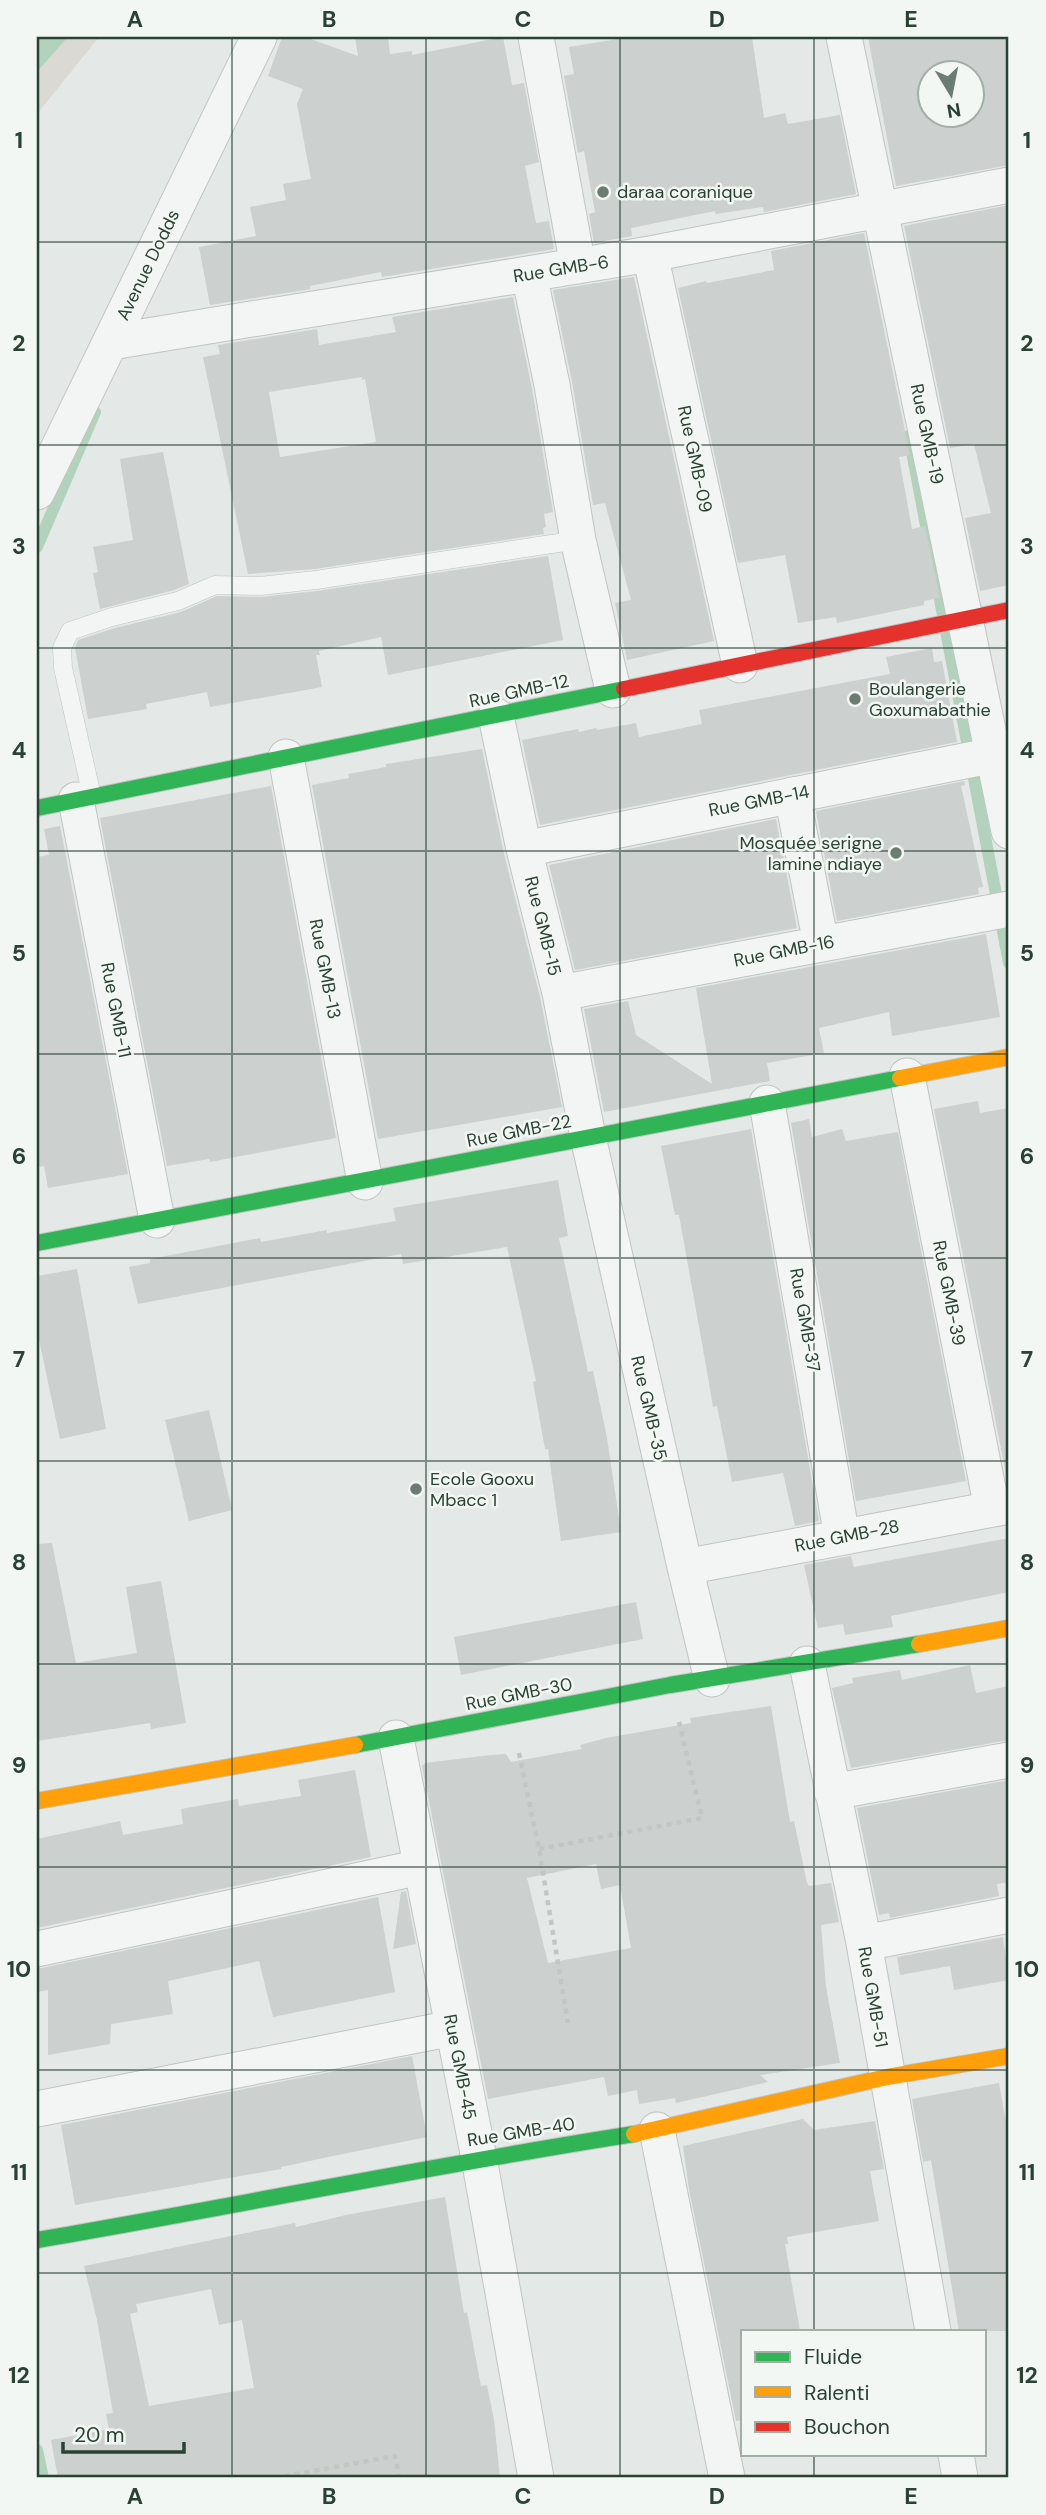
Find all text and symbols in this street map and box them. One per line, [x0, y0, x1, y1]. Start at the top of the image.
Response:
text: A [127, 4, 143, 34]
text: B [322, 4, 336, 34]
text: C [515, 4, 531, 34]
text: D [709, 4, 725, 34]
text: E [904, 4, 918, 34]
north arrow [916, 60, 986, 130]
text: N [945, 97, 963, 124]
text: 1 [15, 125, 23, 155]
text: 1 [1023, 125, 1031, 155]
place label: daraa coranique [617, 180, 753, 204]
marker: daraa coranique [595, 184, 611, 200]
street label: Avenue Dodds [111, 206, 185, 324]
street label: Rue GMB-6 [511, 250, 611, 288]
text: 2 [12, 328, 26, 358]
text: 2 [1020, 328, 1034, 358]
street label: Rue GMB-19 [905, 381, 949, 487]
street label: Rue GMB-09 [672, 403, 718, 515]
text: 3 [12, 531, 26, 561]
text: 3 [1020, 531, 1034, 561]
street label: Rue GMB-12 [467, 669, 571, 713]
place label: Boulangerie Goxumabathie [869, 677, 991, 722]
marker: Boulangerie Goxumabathie [847, 691, 863, 707]
text: 4 [12, 735, 27, 765]
text: 4 [1020, 735, 1035, 765]
street label: Rue GMB-14 [707, 779, 811, 823]
place label: Mosquée serigne lamine ndiaye [739, 831, 882, 876]
marker: Mosquée serigne lamine ndiaye [888, 845, 904, 861]
street label: Rue GMB-15 [519, 874, 567, 978]
street label: Rue GMB-13 [304, 917, 346, 1021]
street label: Rue GMB-16 [731, 929, 837, 973]
text: 5 [12, 938, 26, 968]
text: 5 [1020, 938, 1034, 968]
street label: Rue GMB-11 [95, 960, 137, 1060]
street label: Rue GMB-22 [465, 1109, 573, 1153]
text: 6 [12, 1141, 26, 1171]
text: 6 [1020, 1141, 1034, 1171]
street label: Rue GMB-39 [927, 1238, 971, 1348]
street label: Rue GMB-37 [784, 1266, 826, 1374]
text: 7 [13, 1344, 25, 1374]
text: 7 [1021, 1344, 1033, 1374]
street label: Rue GMB-35 [625, 1353, 673, 1463]
place label: Ecole Gooxu Mbacc 1 [430, 1467, 534, 1512]
marker: Ecole Gooxu Mbacc 1 [408, 1481, 424, 1497]
street label: Rue GMB-28 [792, 1514, 902, 1558]
text: 8 [12, 1547, 26, 1577]
text: 8 [1020, 1547, 1034, 1577]
street label: Rue GMB-30 [464, 1672, 574, 1716]
text: 9 [12, 1750, 26, 1780]
text: 9 [1020, 1750, 1034, 1780]
street label: Rue GMB-51 [852, 1945, 894, 2049]
text: 10 [7, 1954, 31, 1984]
text: 10 [1015, 1954, 1039, 1984]
street label: Rue GMB-45 [438, 2012, 482, 2122]
street label: Rue GMB-40 [465, 2112, 577, 2152]
text: 11 [11, 2157, 27, 2187]
text: 11 [1019, 2157, 1035, 2187]
legend [741, 2330, 986, 2456]
text: Fluide [804, 2343, 862, 2371]
text: 12 [8, 2360, 30, 2390]
text: 12 [1016, 2360, 1038, 2390]
text: Ralenti [804, 2379, 870, 2407]
scale bar [63, 2410, 184, 2454]
text: Bouchon [804, 2413, 890, 2441]
text: 20 m [74, 2421, 125, 2449]
text: A [127, 2481, 143, 2511]
text: B [322, 2481, 336, 2511]
text: C [515, 2481, 531, 2511]
text: D [709, 2481, 725, 2511]
text: E [904, 2481, 918, 2511]

